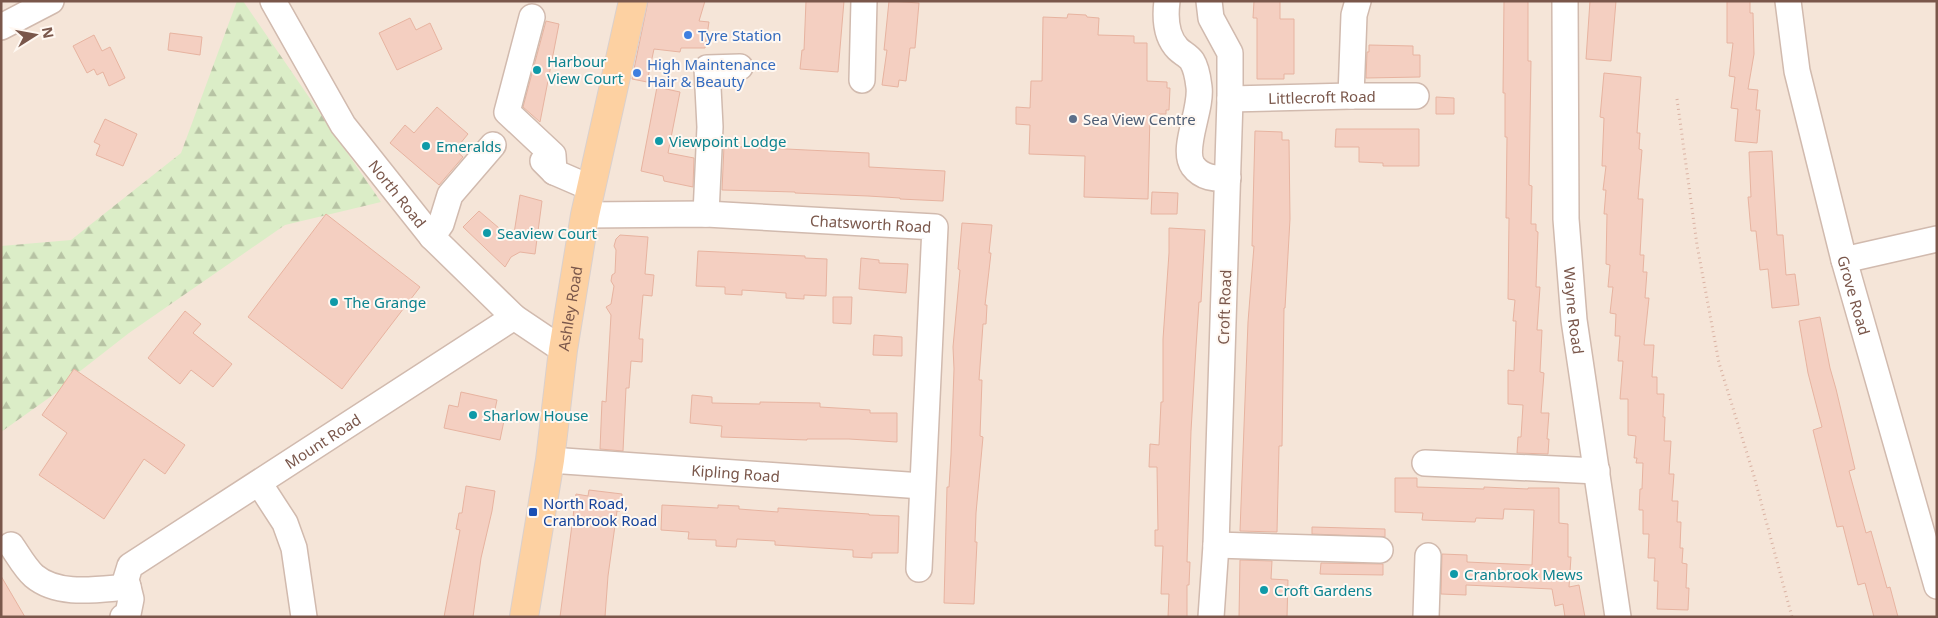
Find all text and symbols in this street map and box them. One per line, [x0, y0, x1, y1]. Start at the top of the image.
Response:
north arrow [10, 10, 60, 60]
text: N [38, 25, 59, 40]
place label: Tyre Station [698, 25, 782, 45]
marker: Tyre Station [682, 29, 694, 41]
place label: Harbour View Court [547, 51, 624, 88]
place label: High Maintenance Hair & Beauty [647, 54, 776, 91]
marker: Harbour View Court [531, 64, 543, 76]
marker: High Maintenance Hair & Beauty [631, 67, 643, 79]
street label: Littlecroft Road [1268, 86, 1376, 108]
place label: Sea View Centre [1083, 109, 1196, 129]
marker: Sea View Centre [1067, 113, 1079, 125]
place label: Viewpoint Lodge [669, 131, 786, 151]
marker: Viewpoint Lodge [653, 135, 665, 147]
place label: Emeralds [436, 136, 501, 156]
marker: Emeralds [420, 140, 432, 152]
street label: North Road [364, 156, 431, 232]
street label: Chatsworth Road [809, 210, 932, 237]
place label: Seaview Court [497, 223, 597, 243]
marker: Seaview Court [481, 227, 493, 239]
street label: Grove Road [1833, 253, 1875, 337]
street label: Ashley Road [553, 265, 587, 352]
street label: Wayne Road [1560, 266, 1589, 356]
street label: Croft Road [1213, 269, 1235, 345]
place label: The Grange [344, 292, 426, 312]
marker: The Grange [328, 296, 340, 308]
place label: Sharlow House [483, 405, 589, 425]
street label: Mount Road [281, 409, 364, 473]
marker: Sharlow House [467, 409, 479, 421]
street label: Kipling Road [691, 460, 780, 486]
place label: North Road, Cranbrook Road [543, 493, 657, 530]
marker: North Road, Cranbrook Road [527, 506, 539, 518]
place label: Cranbrook Mews [1464, 564, 1583, 584]
marker: Cranbrook Mews [1448, 568, 1460, 580]
place label: Croft Gardens [1274, 580, 1372, 600]
marker: Croft Gardens [1258, 584, 1270, 596]

